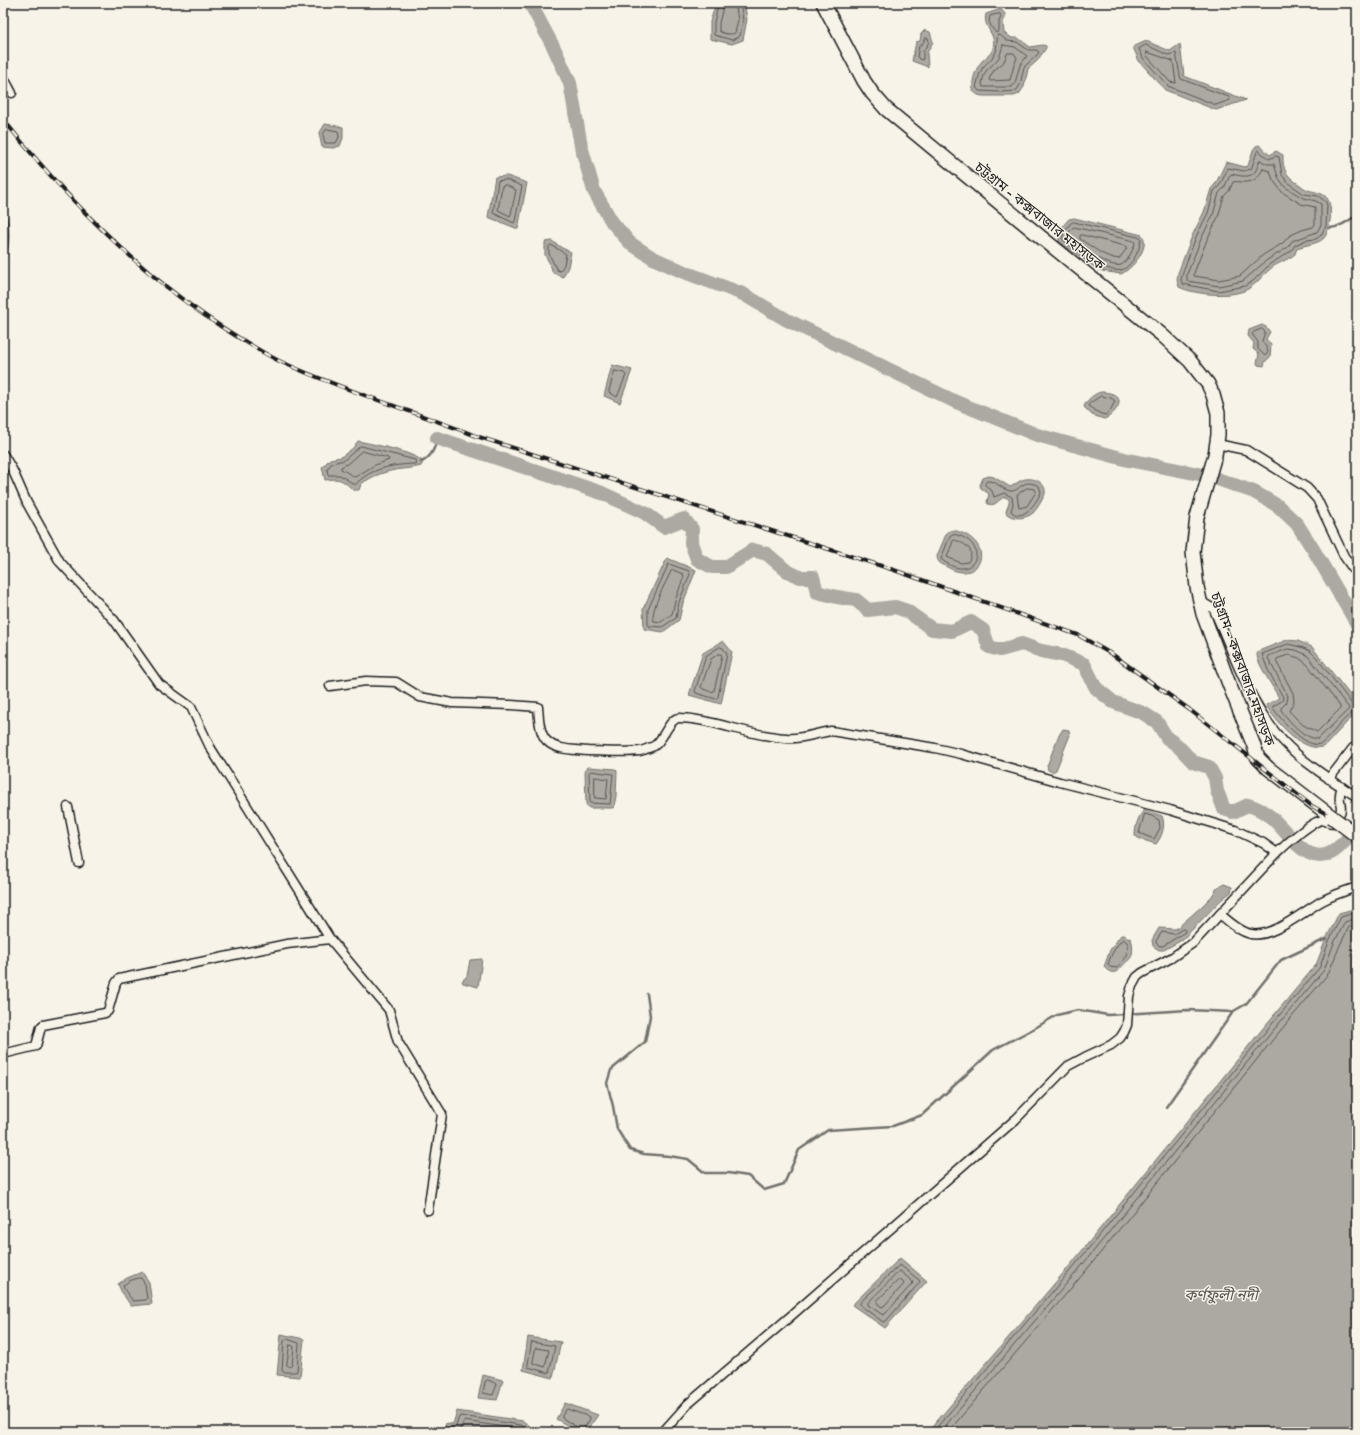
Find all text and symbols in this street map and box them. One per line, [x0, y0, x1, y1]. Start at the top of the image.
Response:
street label: চট্টগ্রাম - কক্সবাজার মহাসড়ক [971, 158, 1109, 274]
street label: চট্টগ্রাম - কক্সবাজার মহাসড়ক [1206, 589, 1279, 749]
water label: কর্ণফুলী নদী [1184, 1286, 1261, 1304]

